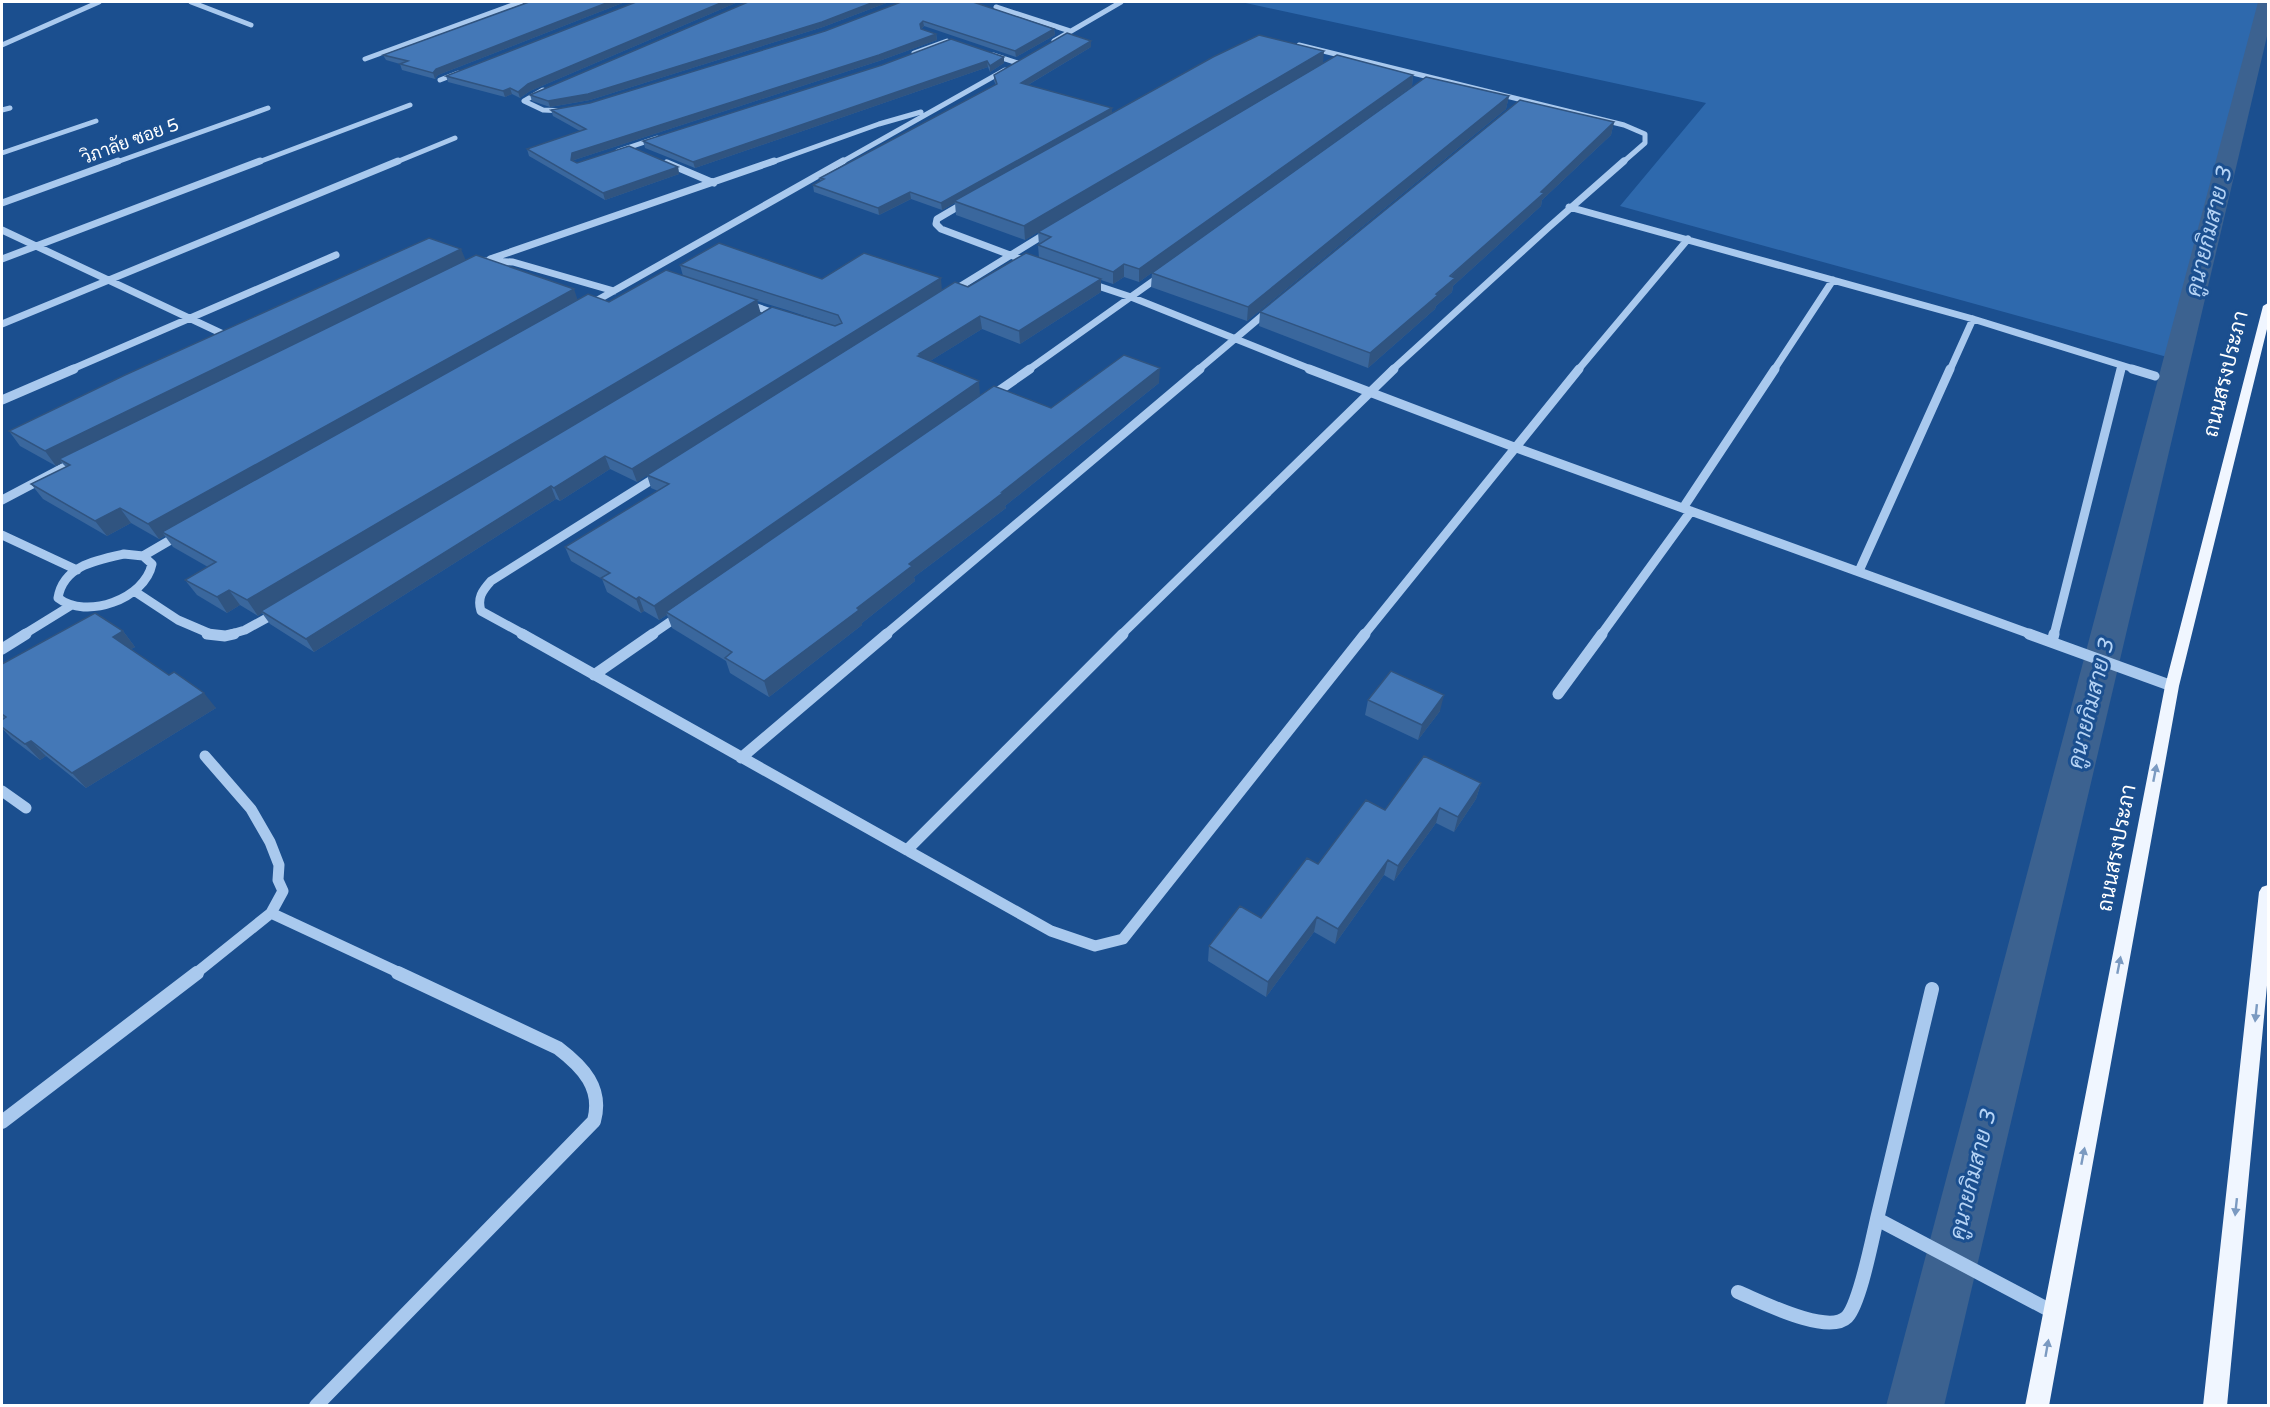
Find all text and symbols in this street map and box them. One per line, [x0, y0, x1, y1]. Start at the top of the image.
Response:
street label: วิภาลัย ซอย 5 [77, 113, 182, 169]
water label: คูนายกิมสาย 3 [2179, 163, 2240, 300]
street label: ถนนสรงประภา [2198, 308, 2254, 440]
water label: คูนายกิมสาย 3 [2061, 635, 2122, 772]
one-way arrow [2151, 763, 2160, 782]
street label: ถนนสรงประภา [2092, 782, 2142, 914]
one-way arrow [2115, 955, 2124, 974]
one-way arrow [2251, 1003, 2261, 1022]
water label: คูนายกิมสาย 3 [1943, 1106, 2004, 1243]
one-way arrow [2079, 1146, 2088, 1165]
one-way arrow [2231, 1197, 2240, 1216]
one-way arrow [2043, 1338, 2052, 1357]

